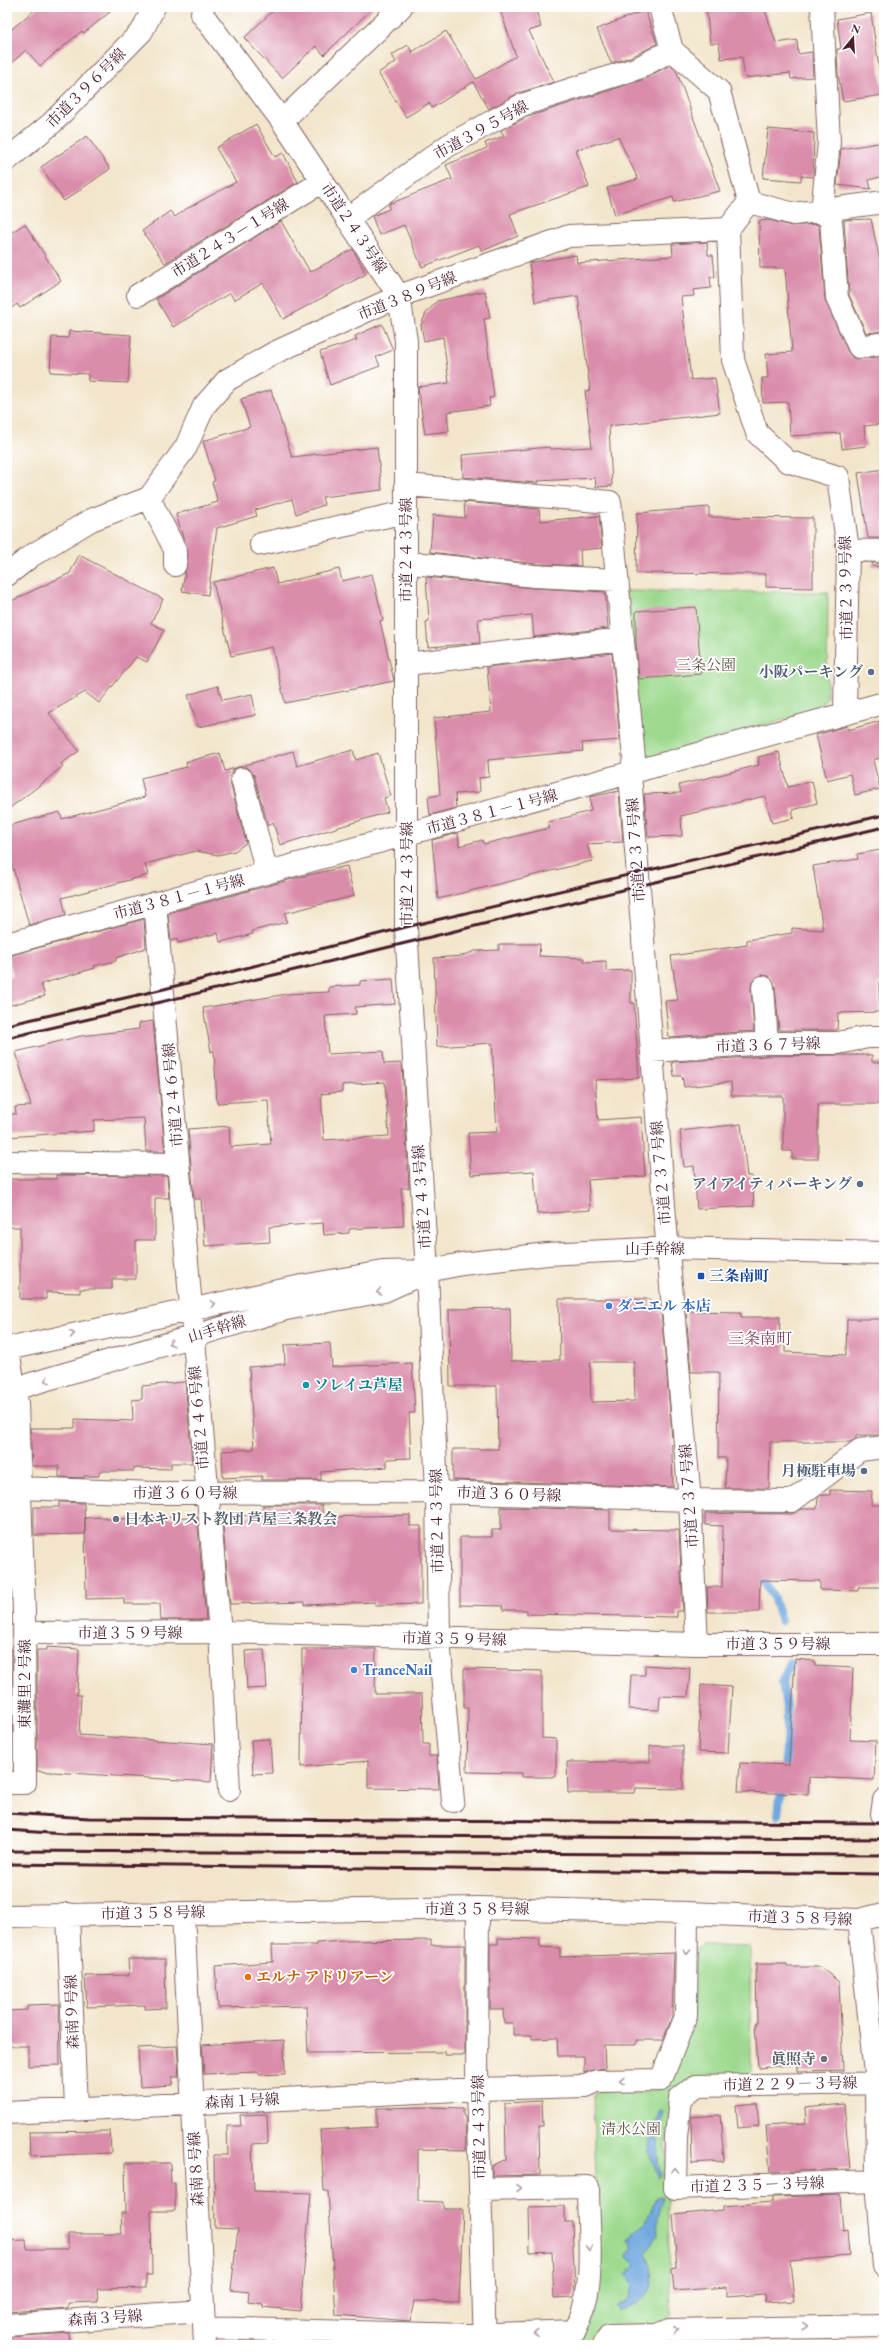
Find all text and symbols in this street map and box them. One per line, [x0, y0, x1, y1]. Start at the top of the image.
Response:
north arrow [833, 18, 873, 58]
text: N [850, 20, 863, 37]
street label: 市道３９６号線 [42, 44, 129, 131]
street label: 市道３９５号線 [430, 96, 531, 163]
street label: 市道２４３号線 [317, 179, 392, 277]
street label: 市道２４３－１号線 [167, 194, 292, 281]
street label: 市道３８９号線 [355, 267, 459, 324]
street label: 市道２４３号線 [396, 497, 415, 603]
street label: 市道２３９号線 [835, 535, 856, 641]
park label: 三条公園 [676, 655, 736, 674]
place label: 小阪パーキング [758, 662, 863, 681]
marker: 小阪パーキング [866, 667, 876, 677]
street label: 市道３８１－１号線 [424, 785, 560, 838]
street label: 市道２３７号線 [622, 797, 649, 903]
street label: 市道２４３号線 [397, 821, 416, 927]
street label: 市道３８１－１号線 [111, 870, 247, 923]
street label: 市道３６７号線 [715, 1033, 821, 1056]
street label: 市道２４６号線 [158, 1042, 187, 1148]
street label: 市道２３７号線 [646, 1120, 675, 1226]
street label: 市道２４３号線 [408, 1144, 435, 1250]
place label: アイアイティパーキング [692, 1174, 852, 1193]
marker: アイアイティパーキング [855, 1179, 865, 1189]
street label: 山手幹線 [625, 1239, 685, 1258]
place label: 三条南町 [709, 1266, 769, 1285]
marker: 三条南町 [696, 1271, 706, 1281]
one-way arrow [376, 1287, 382, 1295]
place label: ダニエル 本店 [617, 1296, 711, 1315]
one-way arrow [210, 1300, 216, 1308]
marker: ダニエル 本店 [604, 1301, 614, 1311]
street label: 山手幹線 [185, 1311, 248, 1346]
district label: 三条南町 [728, 1328, 792, 1349]
one-way arrow [69, 1331, 76, 1339]
one-way arrow [168, 1338, 175, 1347]
street label: 市道２４６号線 [184, 1365, 213, 1471]
one-way arrow [43, 1375, 50, 1384]
place label: ソレイユ芦屋 [314, 1375, 403, 1394]
marker: ソレイユ芦屋 [301, 1380, 311, 1390]
street label: 市道２３７号線 [675, 1443, 702, 1549]
place label: 月極駐車場 [781, 1461, 856, 1480]
marker: 月極駐車場 [859, 1466, 869, 1476]
street label: 市道２４３号線 [426, 1468, 447, 1574]
street label: 市道３６０号線 [456, 1482, 562, 1505]
street label: 市道３６０号線 [132, 1483, 238, 1502]
place label: 日本キリスト教団 芦屋三条教会 [124, 1509, 337, 1528]
marker: 日本キリスト教団 芦屋三条教会 [111, 1514, 121, 1524]
street label: 市道３５９号線 [77, 1623, 183, 1642]
street label: 市道３５９号線 [401, 1628, 507, 1649]
street label: 市道３５９号線 [725, 1634, 831, 1653]
street label: 東灘里２号線 [15, 1639, 34, 1729]
place label: TranceNail [362, 1660, 433, 1679]
marker: TranceNail [349, 1665, 359, 1675]
street label: 市道３５８号線 [424, 1899, 530, 1918]
street label: 市道３５８号線 [100, 1902, 206, 1923]
street label: 市道３５８号線 [747, 1906, 853, 1929]
one-way arrow [683, 1949, 691, 1955]
place label: エルナ アドリアーン [256, 1967, 394, 1986]
marker: エルナ アドリアーン [243, 1972, 253, 1982]
street label: 森南９号線 [61, 1974, 82, 2050]
place label: 眞照寺 [771, 2049, 816, 2068]
marker: 眞照寺 [819, 2054, 829, 2064]
street label: 市道２２９－３号線 [722, 2073, 858, 2094]
street label: 市道２４３号線 [468, 2074, 489, 2180]
one-way arrow [619, 2077, 625, 2085]
street label: 森南１号線 [204, 2089, 280, 2112]
park label: 清水公園 [601, 2119, 661, 2138]
street label: 森南８号線 [184, 2131, 207, 2207]
one-way arrow [671, 2167, 679, 2173]
street label: 市道２３５－３号線 [689, 2173, 825, 2196]
one-way arrow [516, 2184, 522, 2192]
one-way arrow [584, 2245, 593, 2251]
street label: 森南３号線 [67, 2305, 143, 2330]
one-way arrow [802, 2323, 808, 2332]
one-way arrow [672, 2326, 678, 2334]
one-way arrow [533, 2328, 539, 2337]

